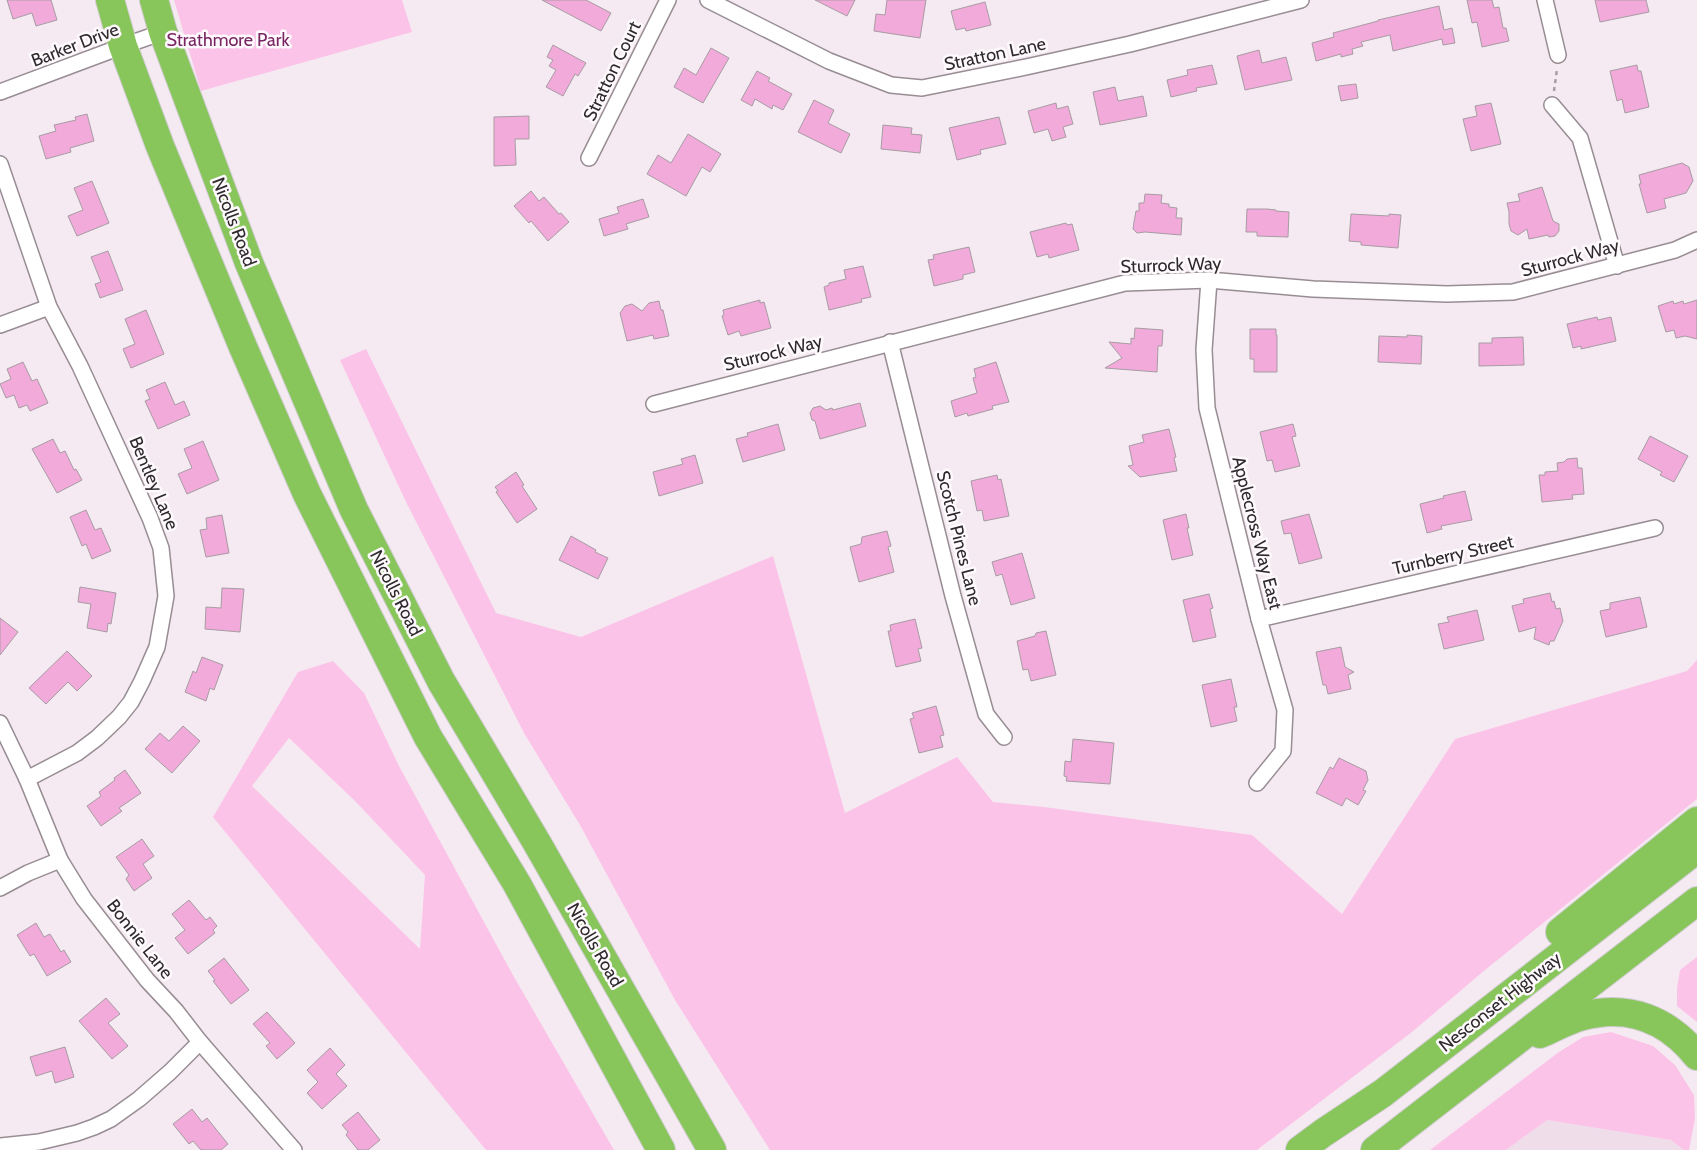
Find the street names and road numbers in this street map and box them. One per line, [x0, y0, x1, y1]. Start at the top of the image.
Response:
street label: Stratton Court [578, 17, 646, 125]
street label: Barker Drive [28, 18, 122, 72]
street label: Stratton Lane [942, 32, 1048, 76]
street label: Nicolls Road [207, 174, 261, 270]
street label: Sturrock Way [1518, 234, 1622, 282]
street label: Sturrock Way [1120, 252, 1222, 278]
street label: Sturrock Way [721, 330, 825, 376]
street label: Bentley Lane [124, 433, 184, 533]
street label: Applecross Way East [1227, 454, 1287, 612]
street label: Scotch Pines Lane [932, 468, 986, 608]
street label: Turnberry Street [1391, 530, 1515, 580]
street label: Nicolls Road [365, 546, 427, 640]
street label: Bonnie Lane [102, 895, 178, 983]
street label: Nicolls Road [562, 899, 628, 991]
street label: Nesconset Highway [1434, 947, 1566, 1057]

